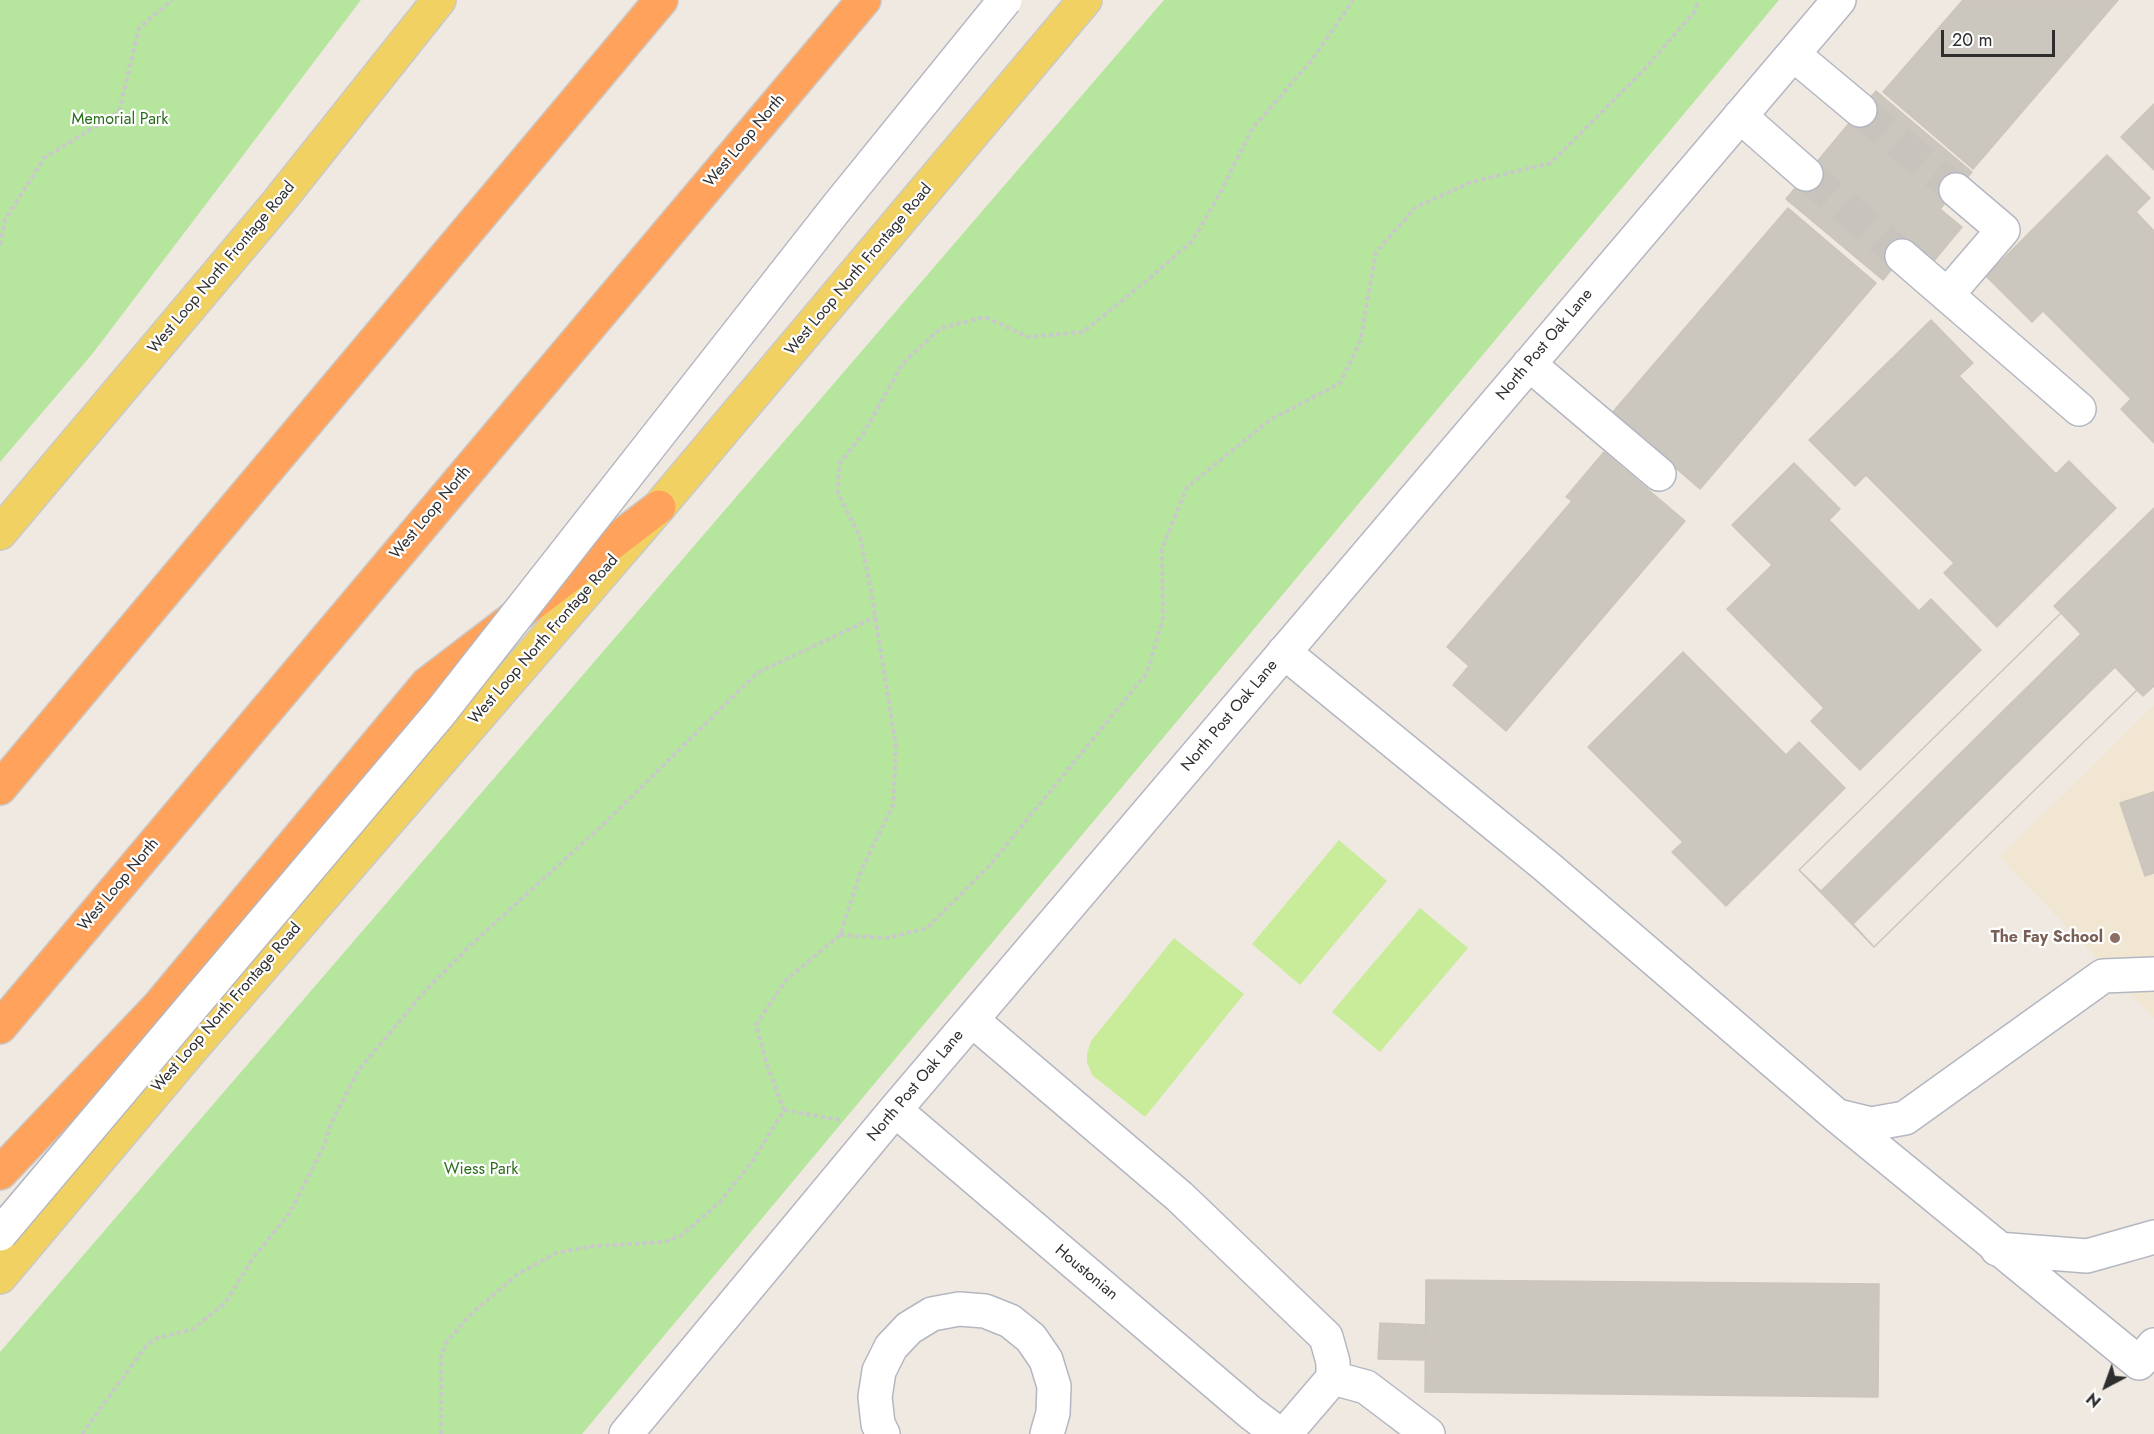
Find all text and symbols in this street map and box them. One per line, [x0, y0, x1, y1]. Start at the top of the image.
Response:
scale bar [1944, 18, 2058, 56]
text: 20 m [1952, 27, 1992, 53]
street label: West Loop North [701, 91, 789, 191]
park label: Memorial Park [72, 110, 168, 130]
street label: West Loop North Frontage Road [144, 178, 300, 358]
street label: West Loop North Frontage Road [781, 180, 937, 360]
street label: North Post Oak Lane [1493, 285, 1597, 405]
street label: West Loop North [387, 463, 475, 563]
street label: West Loop North Frontage Road [465, 551, 623, 729]
street label: North Post Oak Lane [1178, 656, 1282, 776]
street label: West Loop North [75, 835, 163, 935]
street label: West Loop North Frontage Road [148, 919, 306, 1097]
place label: The Fay School [1991, 928, 2103, 948]
marker: The Fay School [2108, 931, 2122, 945]
street label: North Post Oak Lane [864, 1026, 968, 1146]
park label: Wiess Park [444, 1160, 518, 1180]
street label: Houstonian [1051, 1241, 1121, 1305]
north arrow [2076, 1356, 2136, 1416]
text: N [2082, 1387, 2106, 1413]

